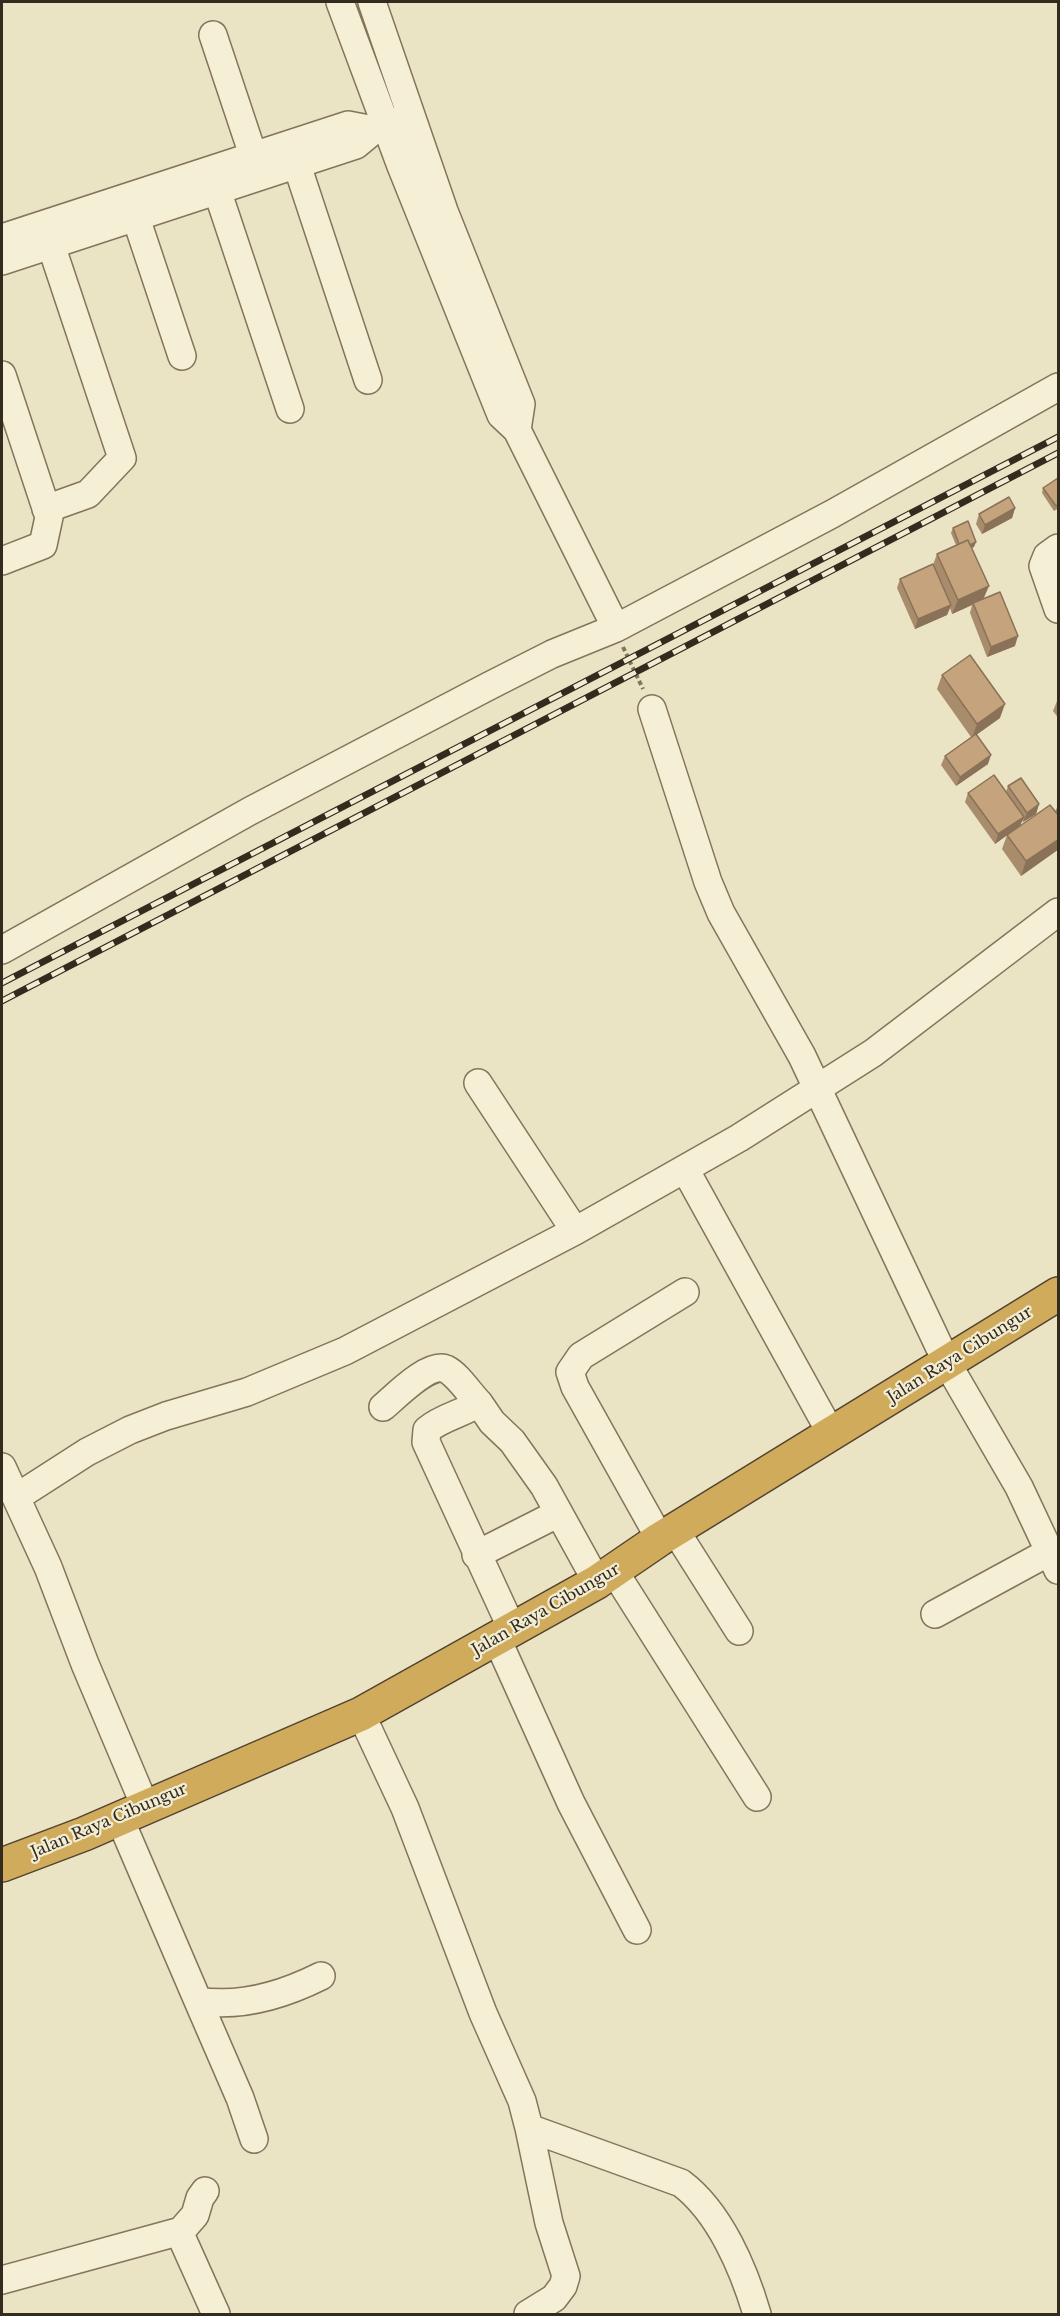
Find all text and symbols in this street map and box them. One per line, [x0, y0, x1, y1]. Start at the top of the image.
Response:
street label: Jalan Raya Cibungur [884, 1303, 1036, 1407]
street label: Jalan Raya Cibungur [469, 1560, 623, 1660]
street label: Jalan Raya Cibungur [28, 1779, 190, 1863]

